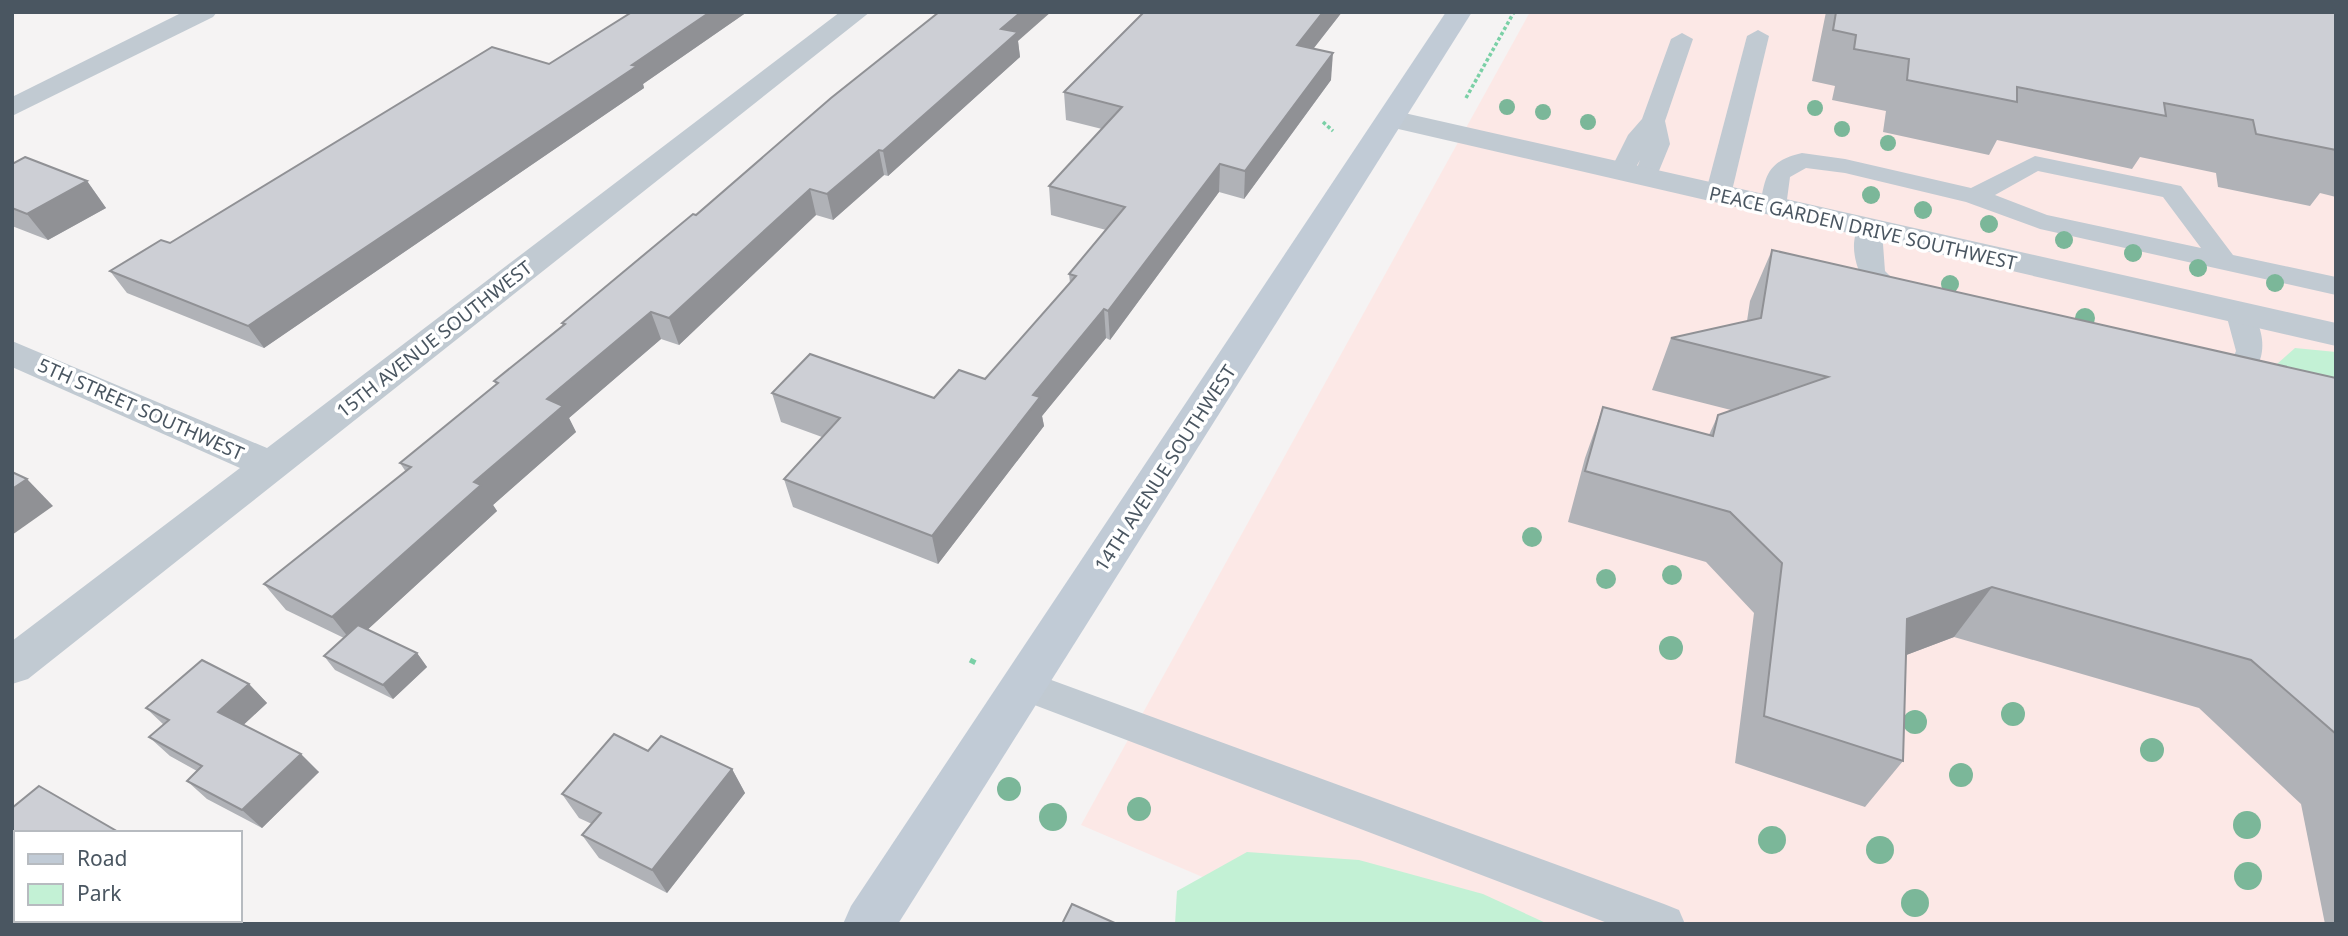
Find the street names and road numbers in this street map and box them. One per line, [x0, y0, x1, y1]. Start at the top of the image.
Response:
street label: PEACE GARDEN DRIVE SOUTHWEST [1707, 180, 2020, 276]
street label: 15TH AVENUE SOUTHWEST [331, 254, 538, 424]
street label: 5TH STREET SOUTHWEST [34, 352, 249, 466]
street label: 14TH AVENUE SOUTHWEST [1088, 359, 1242, 576]

